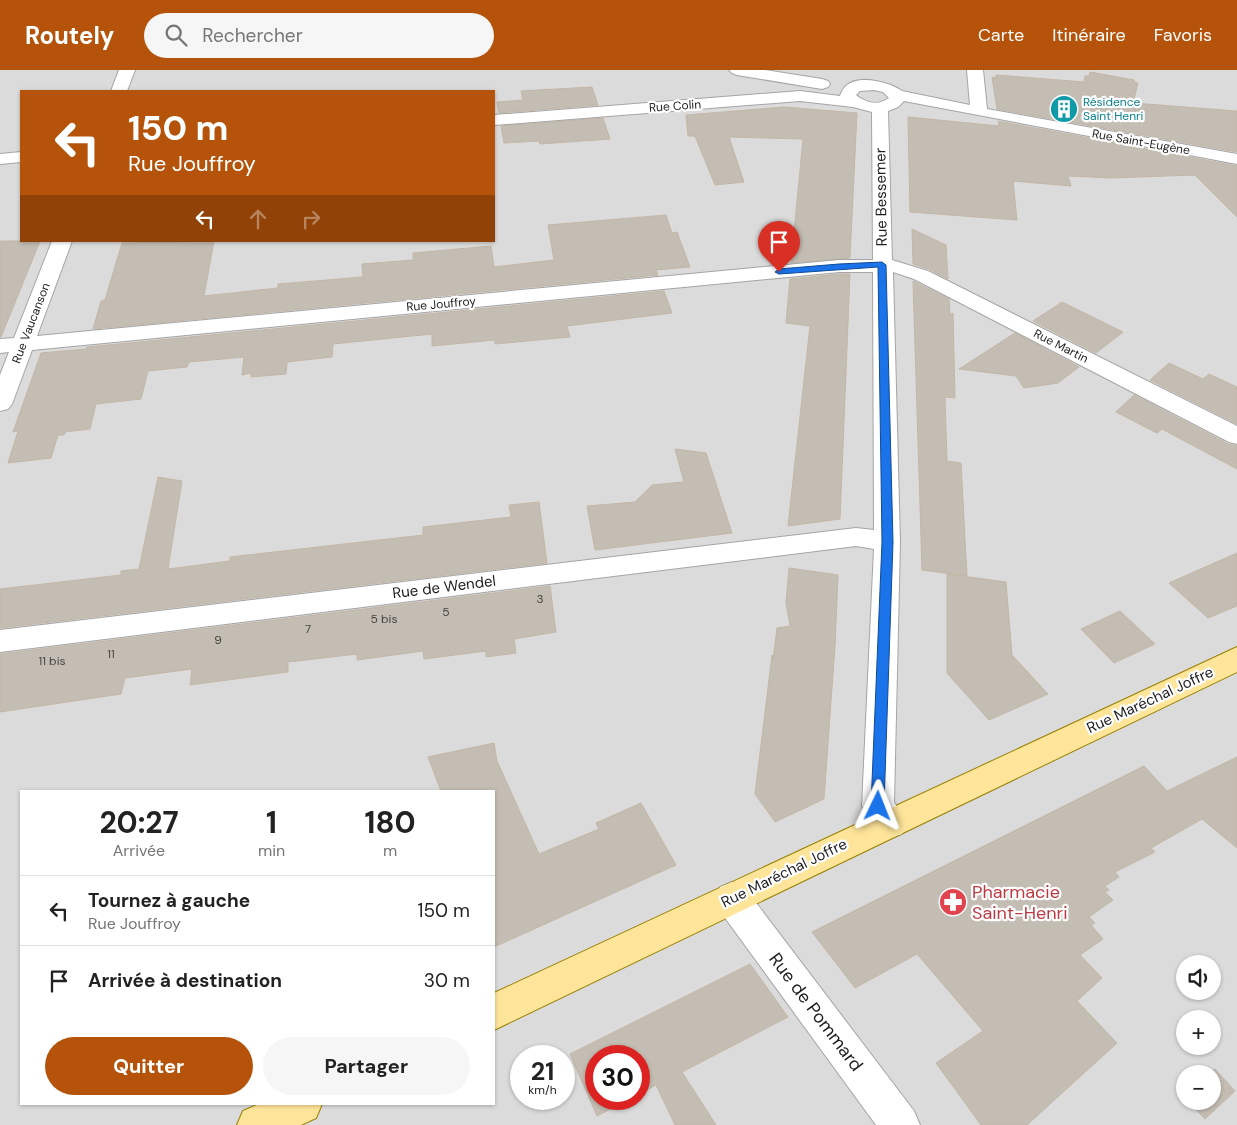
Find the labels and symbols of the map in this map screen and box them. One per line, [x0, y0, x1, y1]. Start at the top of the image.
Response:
building icon: Résidence Saint Henri [1049, 94, 1079, 124]
place label: Résidence Saint Henri [1083, 94, 1143, 124]
street label: Rue Colin [648, 96, 702, 116]
street label: Rue Saint-Eugène [1091, 126, 1191, 159]
street label: Rue Bessemer [870, 147, 892, 246]
pin [758, 221, 800, 272]
street label: Rue Vaucanson [8, 280, 54, 366]
street label: Rue Jouffroy [406, 293, 477, 315]
street label: Rue Martin [1031, 325, 1091, 367]
street label: Rue de Wendel [391, 571, 497, 603]
house number: 3 [536, 591, 544, 607]
house number: 5 [442, 604, 450, 620]
house number: 5 bis [371, 611, 397, 627]
house number: 7 [305, 621, 311, 637]
house number: 9 [214, 632, 222, 648]
house number: 11 [107, 646, 115, 662]
house number: 11 bis [38, 653, 66, 669]
street label: Rue Maréchal Joffre [1083, 662, 1217, 738]
position arrow [851, 779, 903, 831]
street label: Rue Maréchal Joffre [718, 834, 850, 912]
place label: Pharmacie Saint-Henri [972, 880, 1067, 925]
pharmacy icon: Pharmacie Saint-Henri [938, 887, 968, 917]
street label: Rue de Pommard [764, 948, 868, 1076]
speed limit sign: 30 [585, 1045, 650, 1110]

